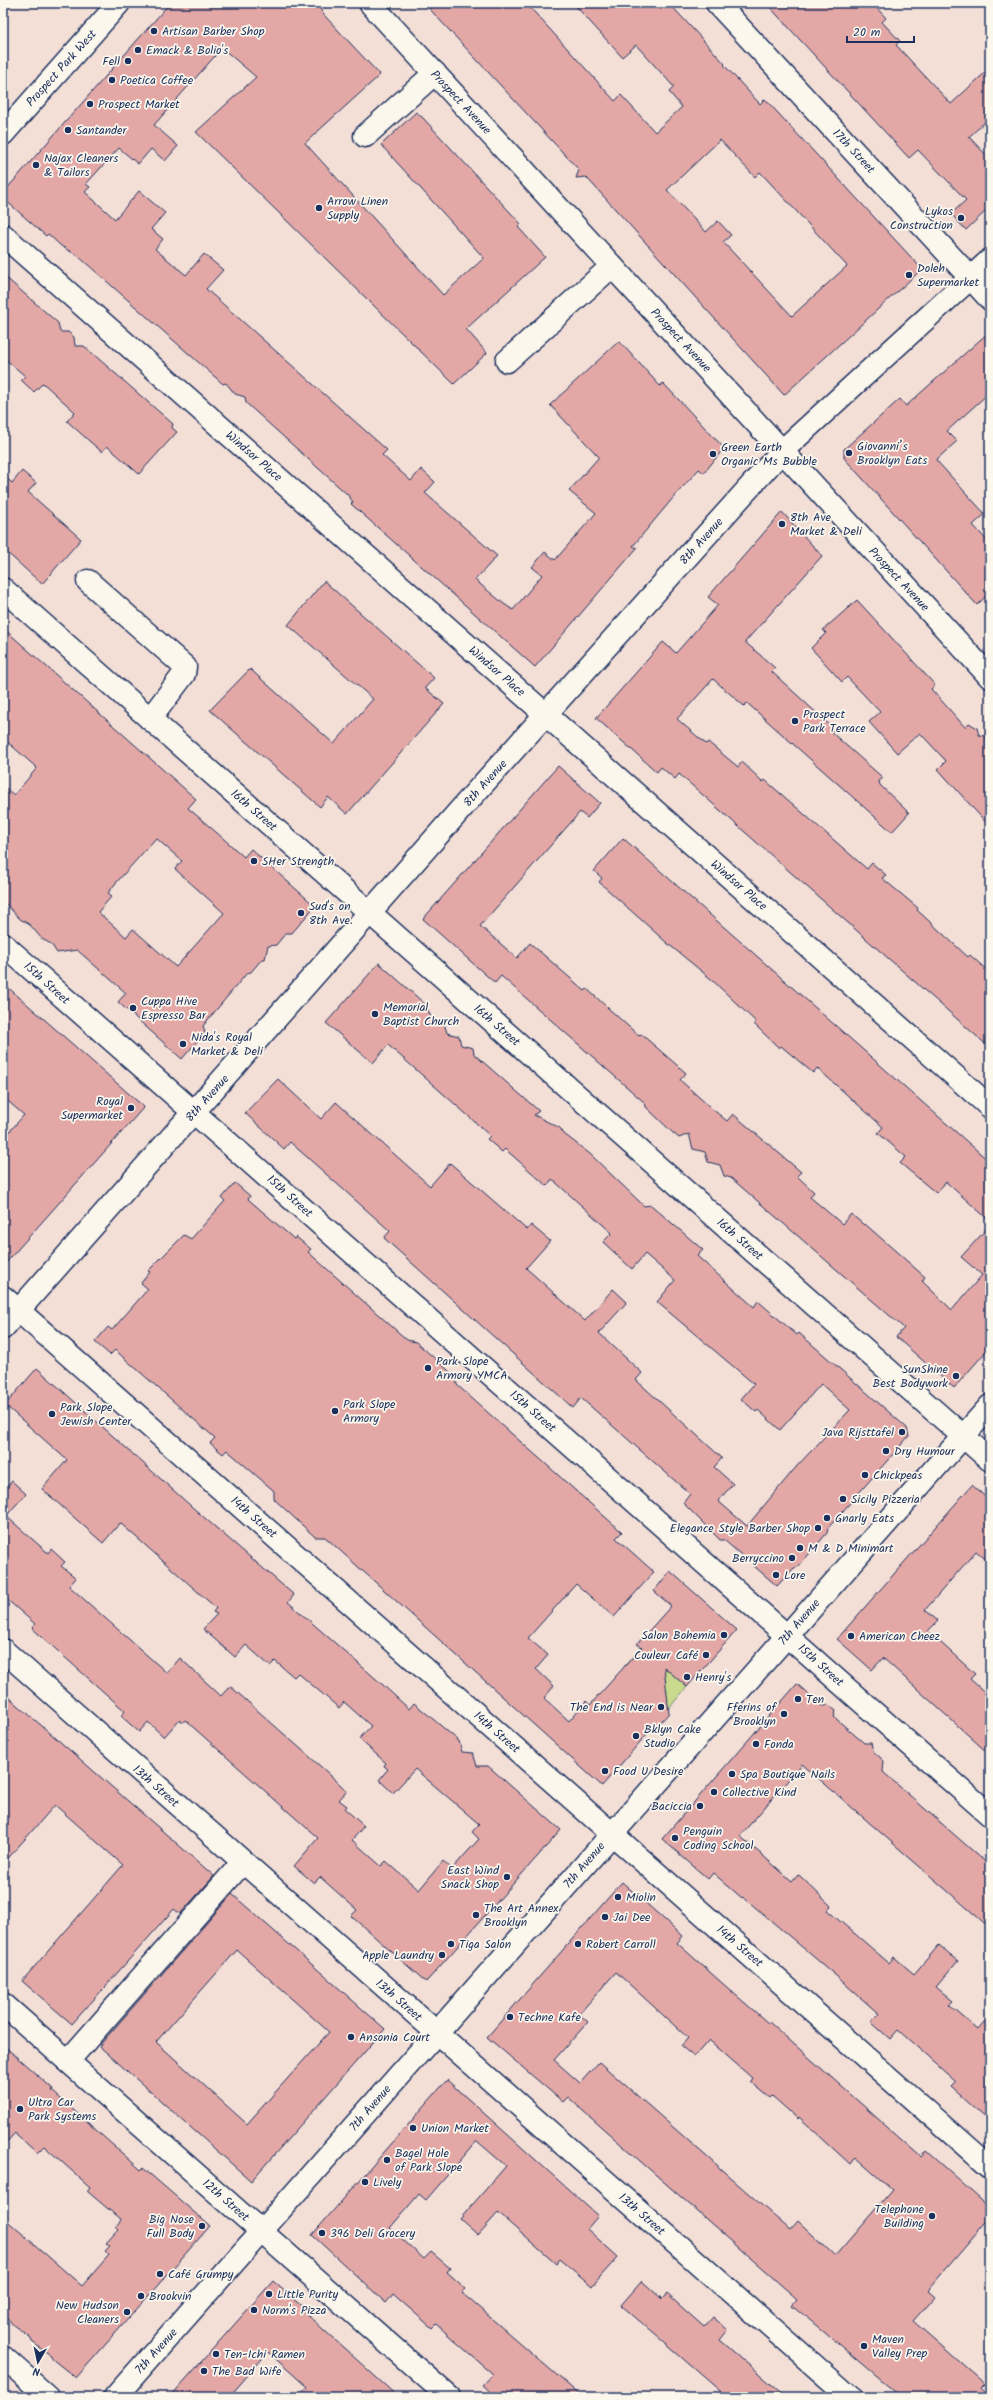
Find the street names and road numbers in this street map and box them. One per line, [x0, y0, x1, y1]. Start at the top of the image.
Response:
street label: Prospect Park West [21, 25, 101, 111]
street label: Prospect Avenue [426, 66, 496, 139]
street label: 17th Street [828, 125, 880, 178]
street label: Prospect Avenue [646, 304, 716, 377]
street label: Windsor Place [221, 426, 287, 487]
street label: 8th Avenue [675, 513, 728, 569]
street label: Prospect Avenue [864, 543, 934, 616]
street label: Windsor Place [464, 641, 530, 702]
street label: 8th Avenue [459, 755, 512, 811]
street label: 16th Street [226, 785, 282, 836]
street label: Windsor Place [706, 855, 772, 916]
street label: 15th Street [19, 957, 74, 1010]
street label: 16th Street [469, 1000, 525, 1051]
street label: 8th Avenue [181, 1070, 234, 1126]
street label: 15th Street [262, 1170, 317, 1223]
street label: 16th Street [712, 1214, 768, 1265]
street label: 15th Street [505, 1386, 561, 1437]
street label: 14th Street [226, 1492, 282, 1543]
street label: 7th Avenue [774, 1594, 826, 1650]
street label: 15th Street [793, 1639, 848, 1692]
street label: 14th Street [469, 1707, 525, 1758]
street label: 13th Street [128, 1761, 184, 1812]
street label: 7th Avenue [559, 1837, 611, 1893]
street label: 14th Street [712, 1921, 768, 1972]
street label: 13th Street [371, 1975, 427, 2026]
street label: 7th Avenue [345, 2080, 397, 2136]
street label: 12th Street [198, 2174, 254, 2226]
street label: 13th Street [614, 2189, 670, 2240]
street label: 7th Avenue [130, 2323, 183, 2379]

